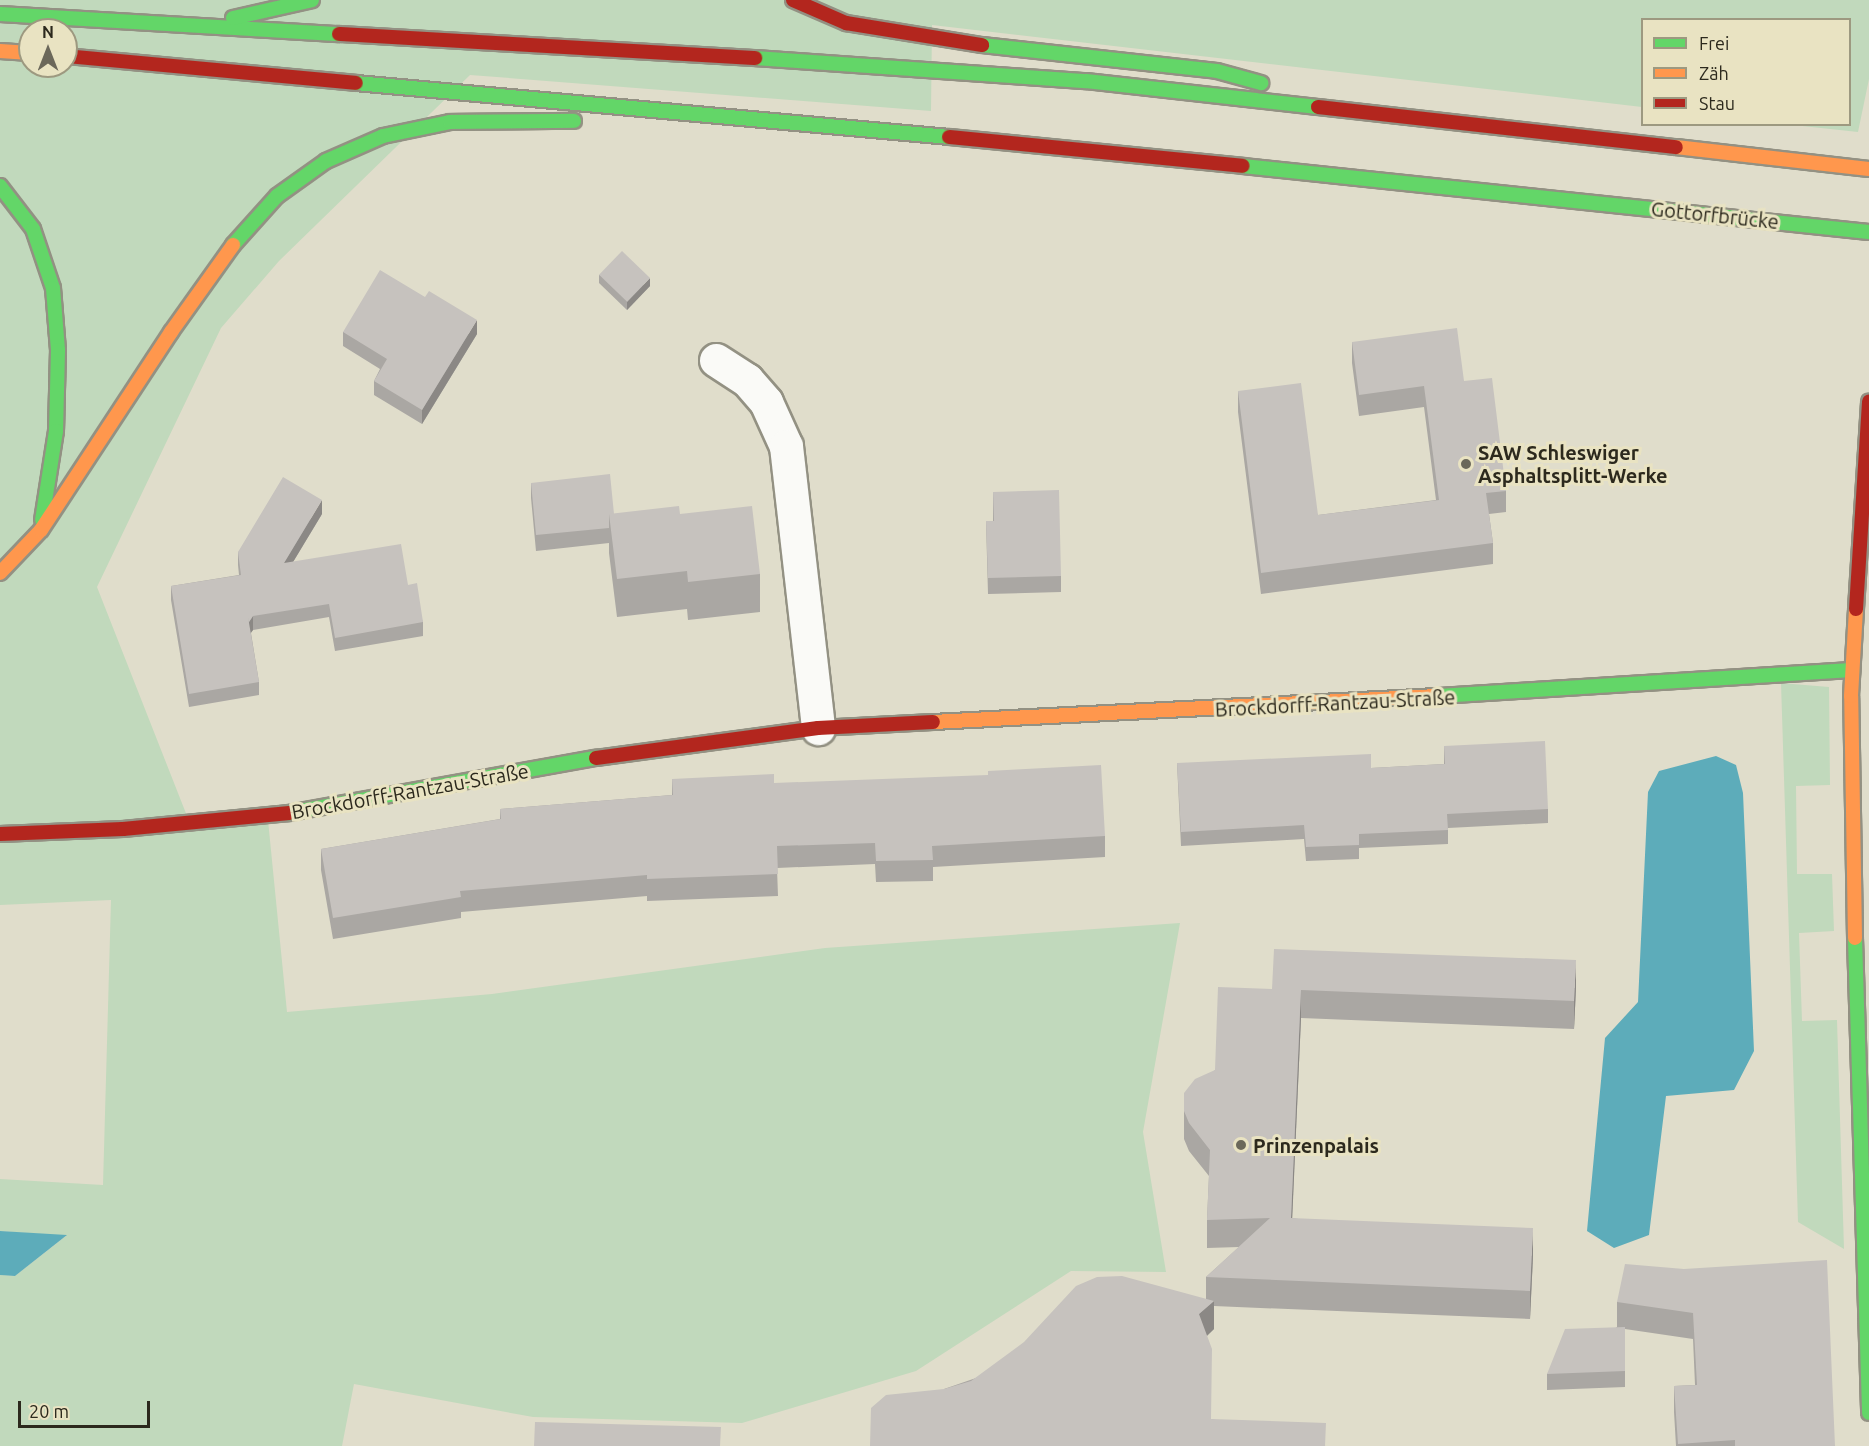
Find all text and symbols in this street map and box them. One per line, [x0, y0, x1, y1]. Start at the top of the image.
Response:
north arrow [18, 18, 78, 78]
legend [1641, 18, 1851, 126]
text: N [42, 23, 54, 41]
text: Frei [1699, 33, 1729, 53]
text: Zäh [1699, 63, 1729, 83]
text: Stau [1699, 93, 1735, 113]
street label: Gottorfbrücke [1650, 196, 1780, 234]
place label: SAW Schleswiger Asphaltsplitt-Werke [1478, 440, 1668, 487]
marker: SAW Schleswiger Asphaltsplitt-Werke [1459, 457, 1473, 471]
street label: Brockdorff-Rantzau-Straße [1214, 685, 1456, 721]
street label: Brockdorff-Rantzau-Straße [289, 758, 531, 824]
place label: Prinzenpalais [1253, 1133, 1379, 1157]
marker: Prinzenpalais [1234, 1138, 1248, 1152]
scale bar [21, 1389, 153, 1427]
text: 20 m [29, 1401, 69, 1421]

